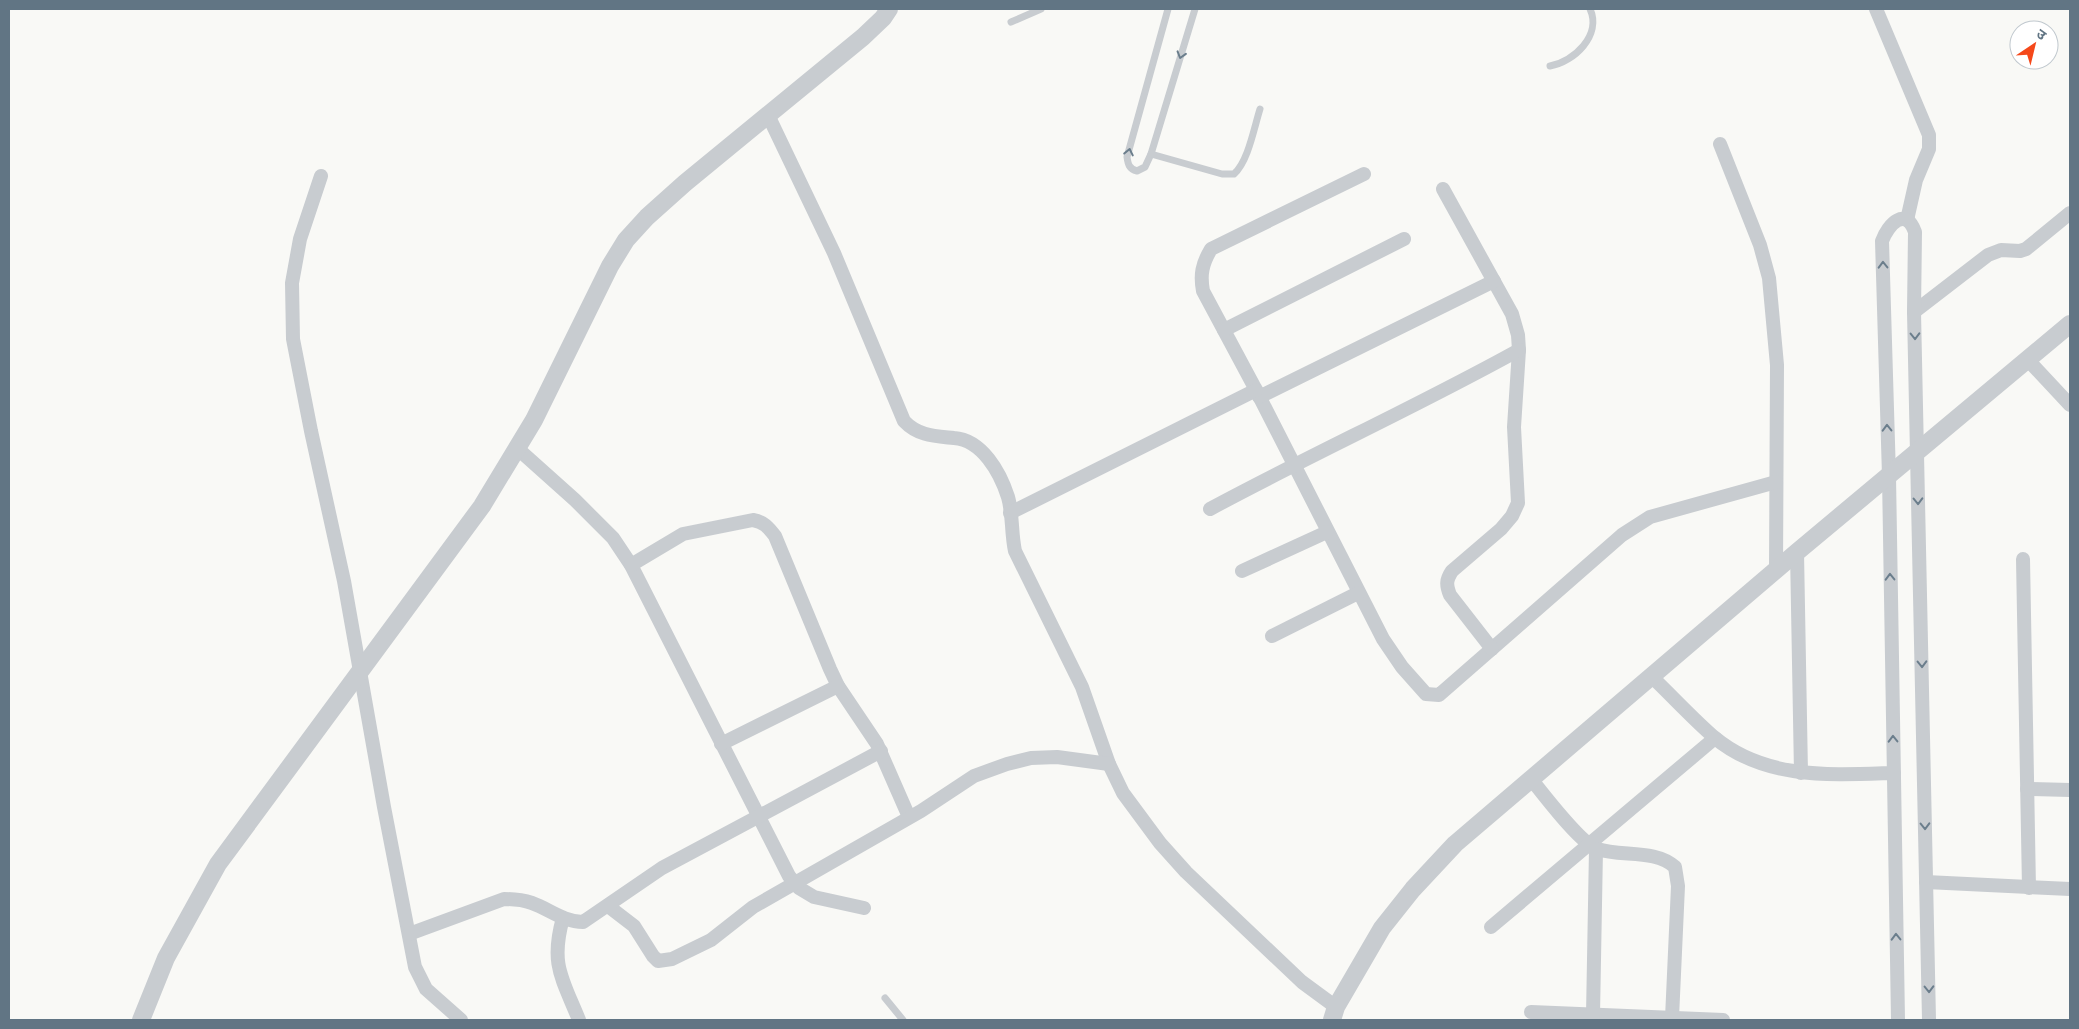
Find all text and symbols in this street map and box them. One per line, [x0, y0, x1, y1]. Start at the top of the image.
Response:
north arrow [2009, 20, 2059, 70]
text: उ [2033, 25, 2050, 45]
one-way arrow [1176, 51, 1186, 59]
one-way arrow [1123, 147, 1134, 156]
one-way arrow [1878, 261, 1888, 268]
one-way arrow [1910, 332, 1920, 340]
one-way arrow [1882, 423, 1893, 431]
one-way arrow [1913, 498, 1923, 505]
one-way arrow [1885, 572, 1895, 580]
one-way arrow [1916, 660, 1927, 668]
one-way arrow [1888, 735, 1898, 742]
one-way arrow [1920, 822, 1930, 830]
one-way arrow [1891, 932, 1902, 940]
one-way arrow [1923, 985, 1934, 993]

